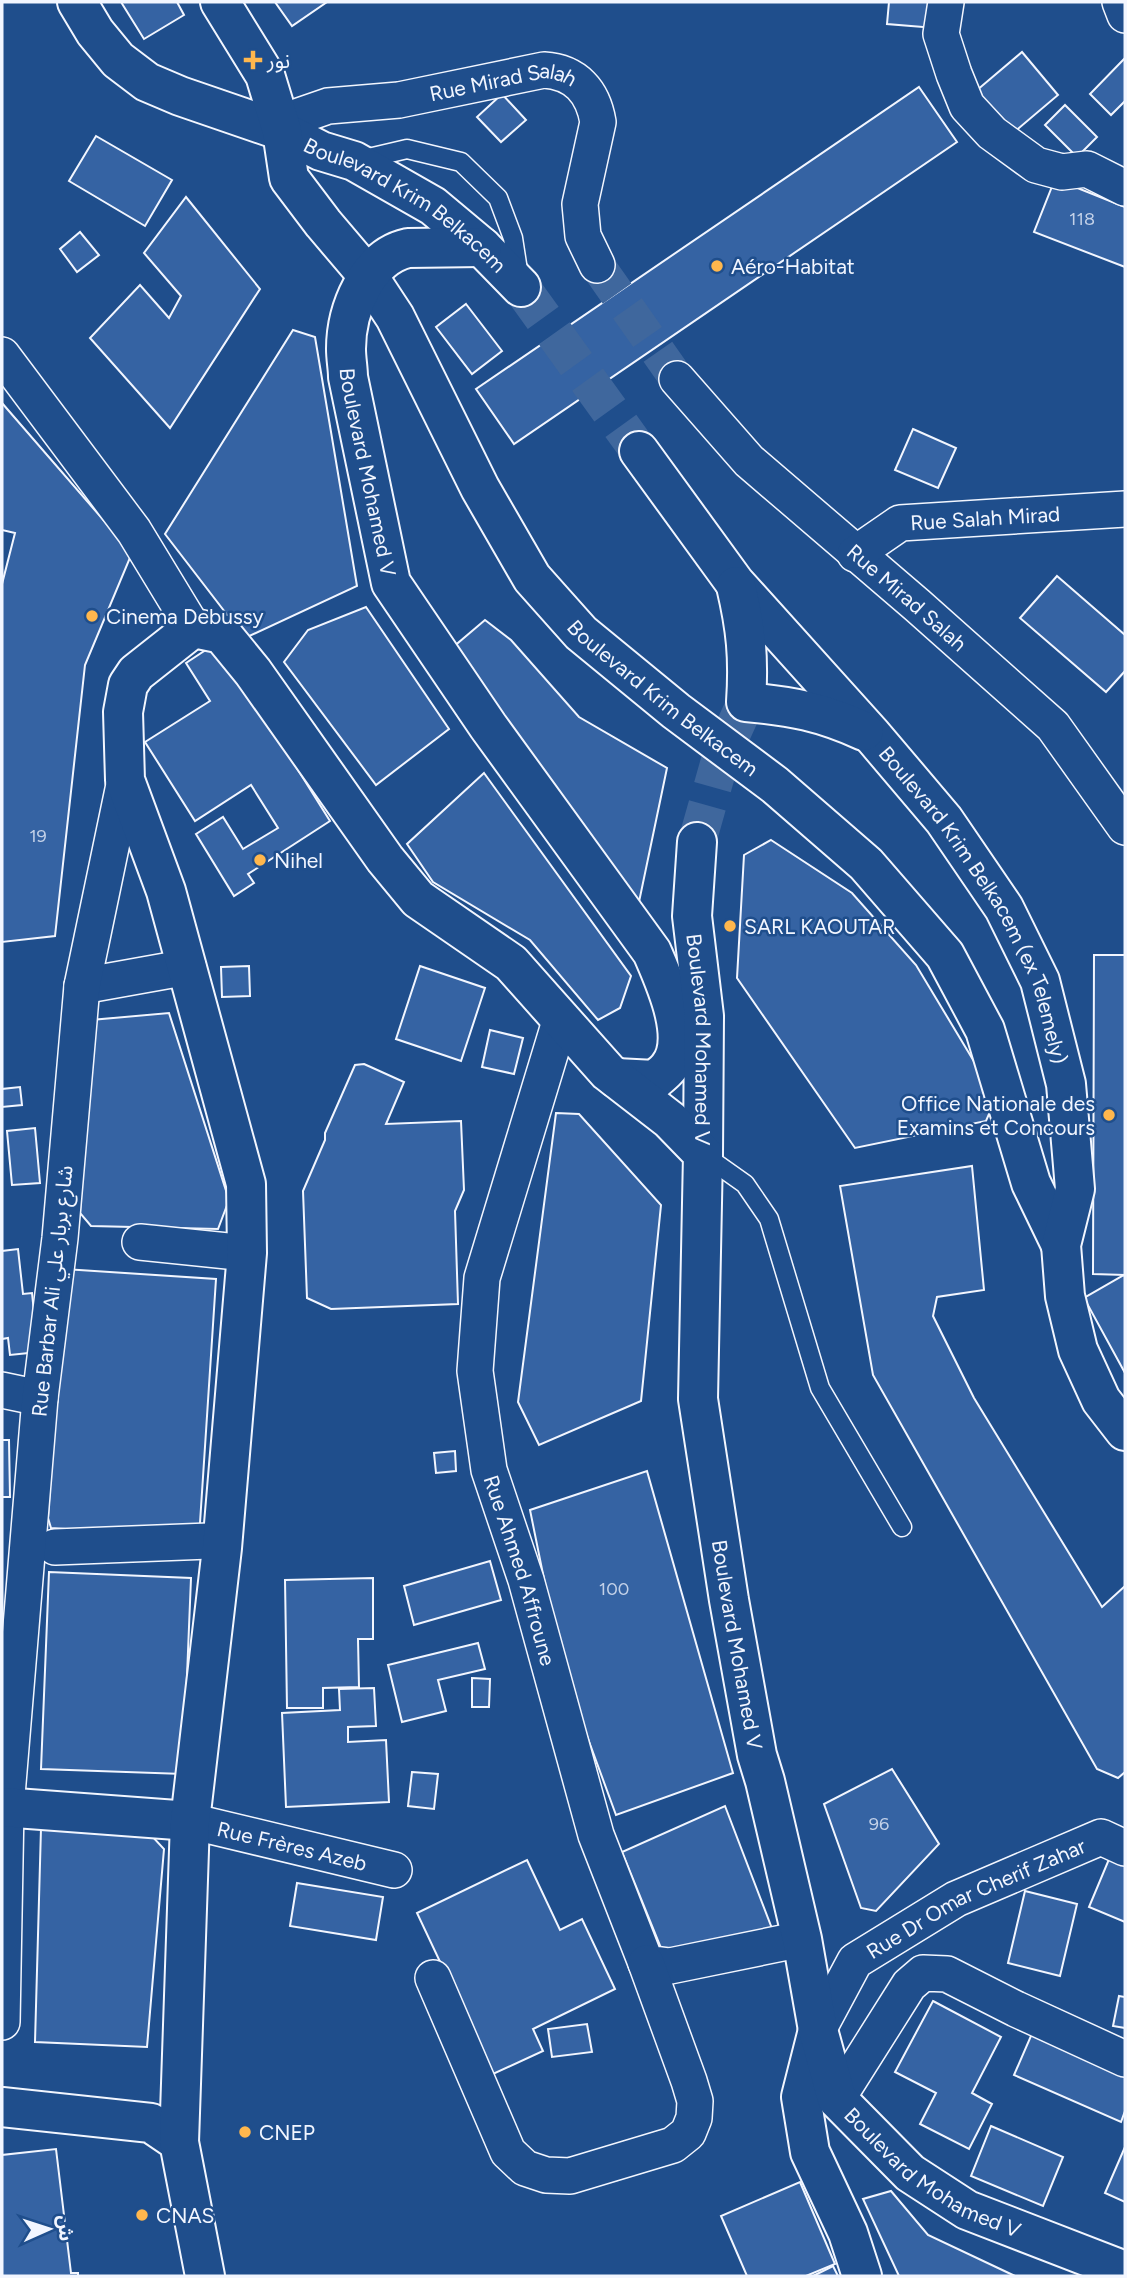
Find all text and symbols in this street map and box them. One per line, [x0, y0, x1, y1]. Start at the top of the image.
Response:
place label: نور [266, 48, 290, 73]
marker: نور [245, 52, 261, 68]
street label: Rue Mirad Salah [427, 57, 582, 106]
street label: Boulevard Krim Belkacem [300, 132, 512, 277]
house number: 118 [1069, 208, 1095, 230]
place label: Aéro-Habitat [731, 254, 855, 279]
marker: Aéro-Habitat [709, 258, 725, 274]
street label: Boulevard Mohamed V [335, 367, 402, 579]
street label: Rue Salah Mirad [909, 501, 1061, 535]
street label: Rue Mirad Salah [842, 539, 972, 656]
place label: Cinema Debussy [106, 604, 264, 629]
marker: Cinema Debussy [84, 608, 100, 624]
street label: Boulevard Krim Belkacem [563, 614, 764, 781]
street label: Boulevard Krim Belkacem (ex Telemely) [874, 741, 1073, 1066]
house number: 19 [29, 825, 47, 847]
place label: Nihel [274, 848, 323, 873]
marker: Nihel [252, 852, 268, 868]
place label: SARL KAOUTAR [744, 914, 895, 939]
marker: SARL KAOUTAR [722, 918, 738, 934]
street label: Boulevard Mohamed V [682, 932, 717, 1146]
place label: Office Nationale des Examins et Concours [897, 1091, 1095, 1140]
marker: Office Nationale des Examins et Concours [1101, 1107, 1117, 1123]
street label: Rue Barbar Ali شارع بربار علي [26, 1164, 81, 1418]
street label: Rue Ahmed Affroune [479, 1472, 561, 1668]
street label: Boulevard Mohamed V [707, 1538, 768, 1752]
house number: 100 [599, 1578, 629, 1600]
house number: 96 [869, 1813, 889, 1835]
street label: Rue Frères Azeb [215, 1815, 370, 1876]
street label: Rue Dr Omar Cherif Zahar [862, 1833, 1089, 1964]
street label: Boulevard Mohamed V [839, 2102, 1025, 2242]
place label: CNEP [259, 2120, 315, 2145]
marker: CNEP [237, 2124, 253, 2140]
north arrow [14, 2194, 84, 2264]
place label: CNAS [156, 2203, 215, 2228]
marker: CNAS [134, 2207, 150, 2223]
text: ش [53, 2215, 78, 2242]

